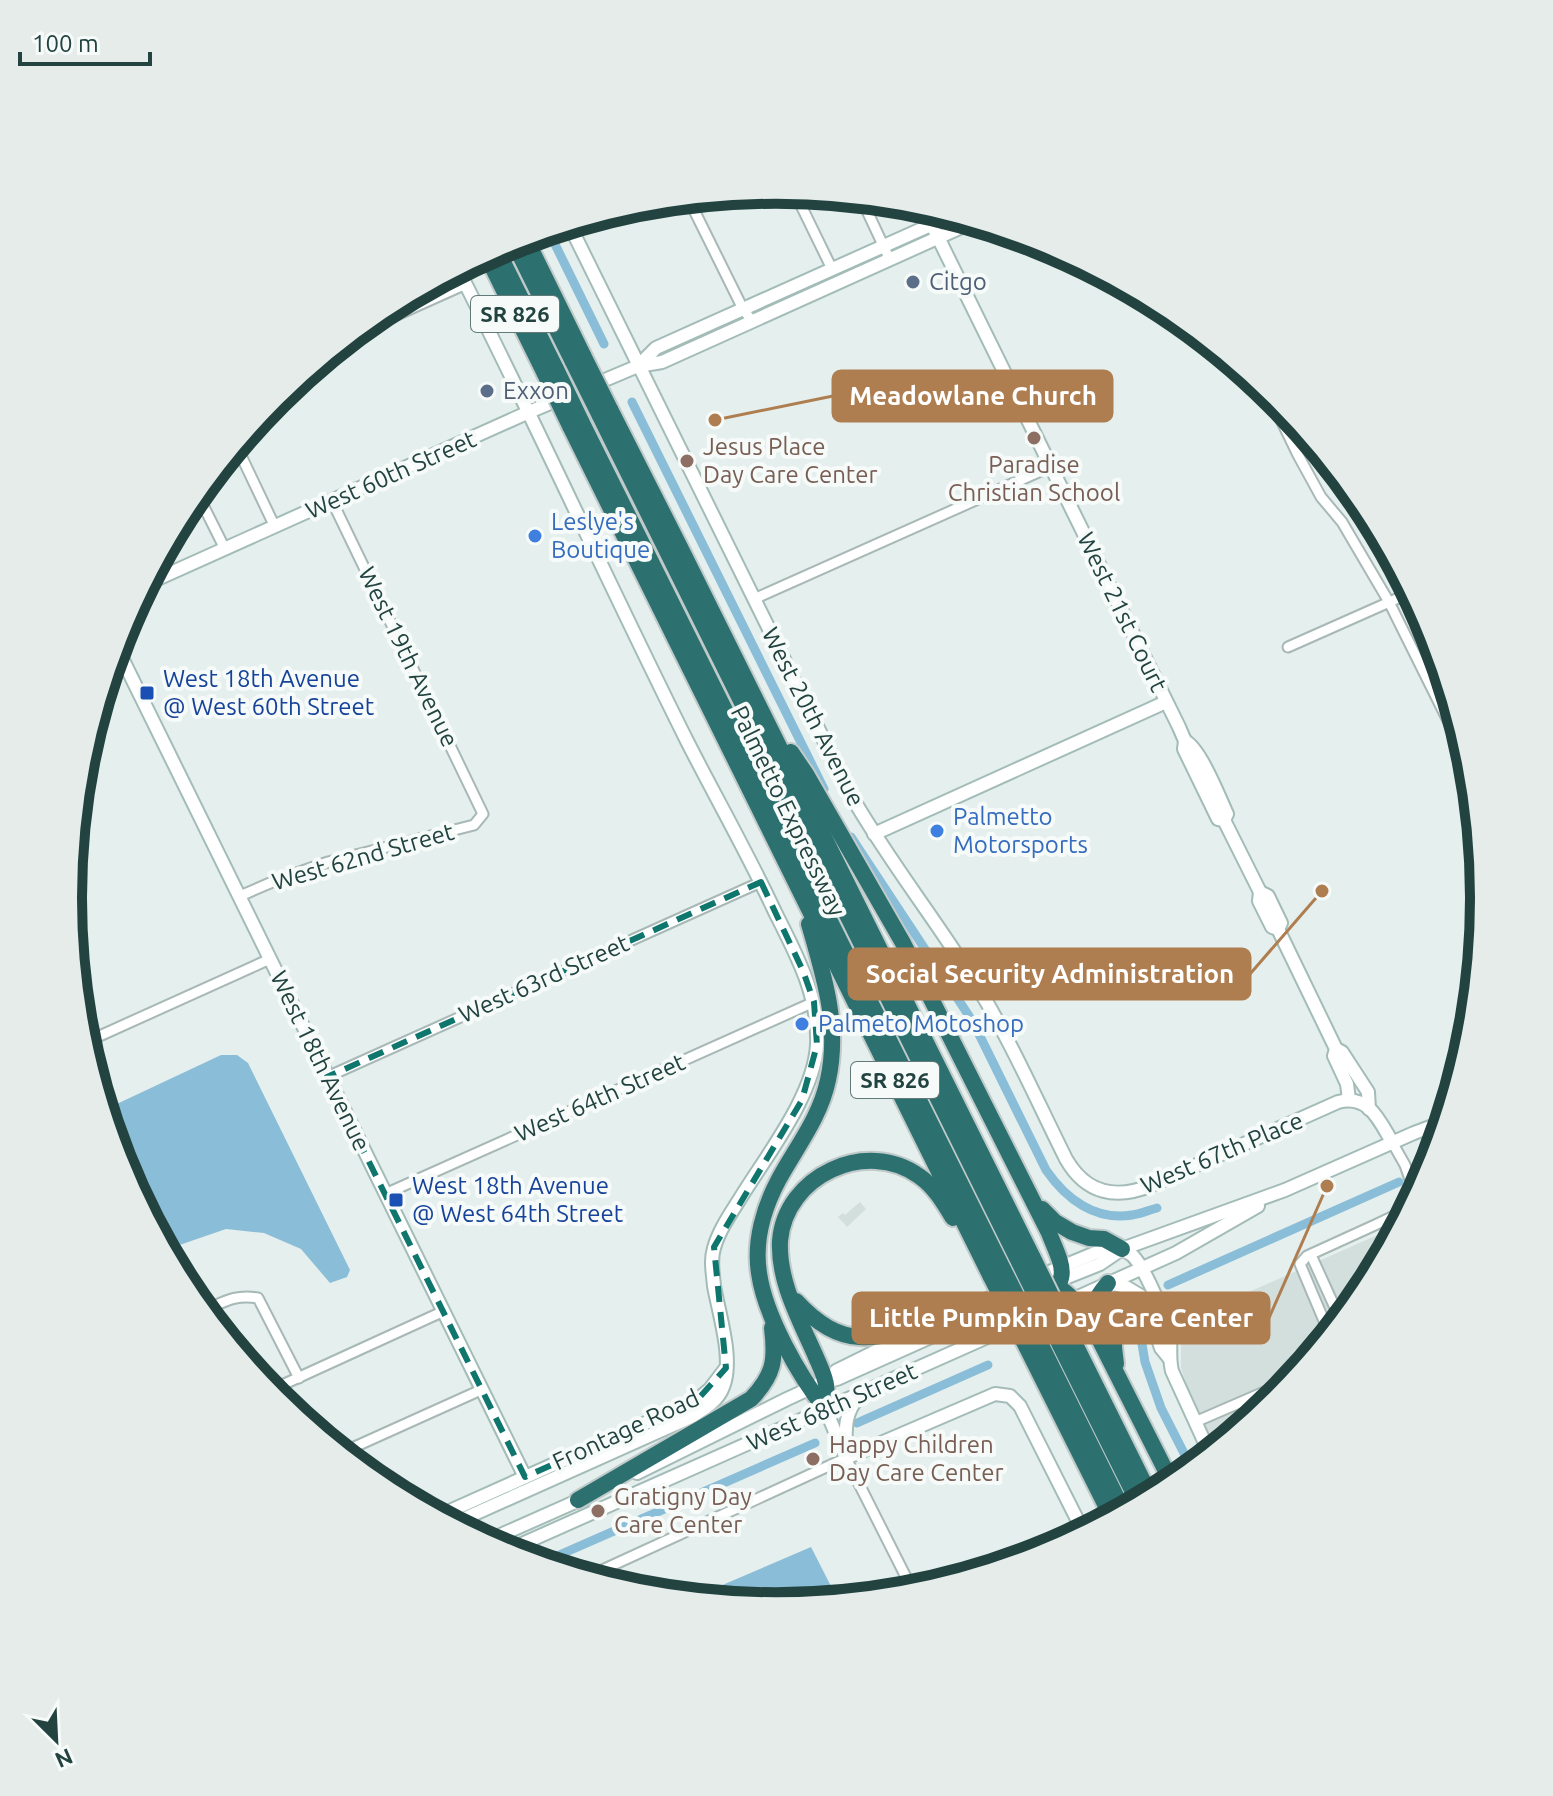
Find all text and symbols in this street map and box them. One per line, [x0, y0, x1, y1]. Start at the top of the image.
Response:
scale bar [20, 16, 150, 66]
text: 100 m [32, 30, 99, 57]
place label: Citgo [929, 268, 987, 295]
marker: Citgo [904, 273, 922, 291]
road number: SR 826 [471, 296, 559, 332]
callout: Meadowlane Church [833, 371, 1112, 421]
place label: Exxon [503, 377, 569, 404]
text: Meadowlane Church [849, 381, 1097, 410]
marker: Exxon [478, 382, 496, 400]
street label: West 60th Street [302, 425, 480, 524]
marker: Paradise Christian School [1025, 429, 1043, 447]
place label: Jesus Place Day Care Center [703, 433, 878, 488]
place label: Paradise Christian School [948, 451, 1120, 506]
marker: Jesus Place Day Care Center [678, 452, 696, 470]
place label: Leslye's Boutique [551, 508, 650, 563]
marker: Leslye's Boutique [526, 527, 544, 545]
street label: West 21st Court [1072, 528, 1173, 696]
street label: West 19th Avenue [353, 562, 464, 751]
street label: West 20th Avenue [757, 623, 870, 811]
place label: West 18th Avenue @ West 60th Street [163, 665, 375, 720]
marker: West 18th Avenue @ West 60th Street [138, 684, 156, 702]
street label: Palmetto Expressway [726, 701, 851, 921]
place label: Palmetto Motorsports [953, 803, 1088, 858]
street label: West 62nd Street [269, 818, 457, 895]
marker: Palmetto Motorsports [928, 822, 946, 840]
street label: West 63rd Street [455, 929, 633, 1028]
callout: Social Security Administration [849, 949, 1250, 999]
text: Social Security Administration [866, 959, 1234, 988]
street label: West 18th Avenue [265, 966, 376, 1155]
place label: Palmeto Motoshop [818, 1010, 1024, 1037]
marker: Palmeto Motoshop [793, 1015, 811, 1033]
street label: West 64th Street [511, 1048, 689, 1147]
road number: SR 826 [851, 1062, 939, 1098]
street label: West 67th Place [1137, 1106, 1307, 1199]
place label: West 18th Avenue @ West 64th Street [412, 1172, 624, 1227]
marker: West 18th Avenue @ West 64th Street [387, 1191, 405, 1209]
callout: Little Pumpkin Day Care Center [853, 1293, 1269, 1343]
text: Little Pumpkin Day Care Center [869, 1303, 1253, 1332]
street label: West 68th Street [743, 1357, 921, 1456]
street label: Frontage Road [548, 1384, 703, 1475]
place label: Happy Children Day Care Center [829, 1431, 1004, 1486]
marker: Happy Children Day Care Center [804, 1450, 822, 1468]
place label: Gratigny Day Care Center [614, 1483, 752, 1538]
marker: Gratigny Day Care Center [589, 1502, 607, 1520]
north arrow [16, 1700, 96, 1780]
text: N [52, 1744, 77, 1773]

